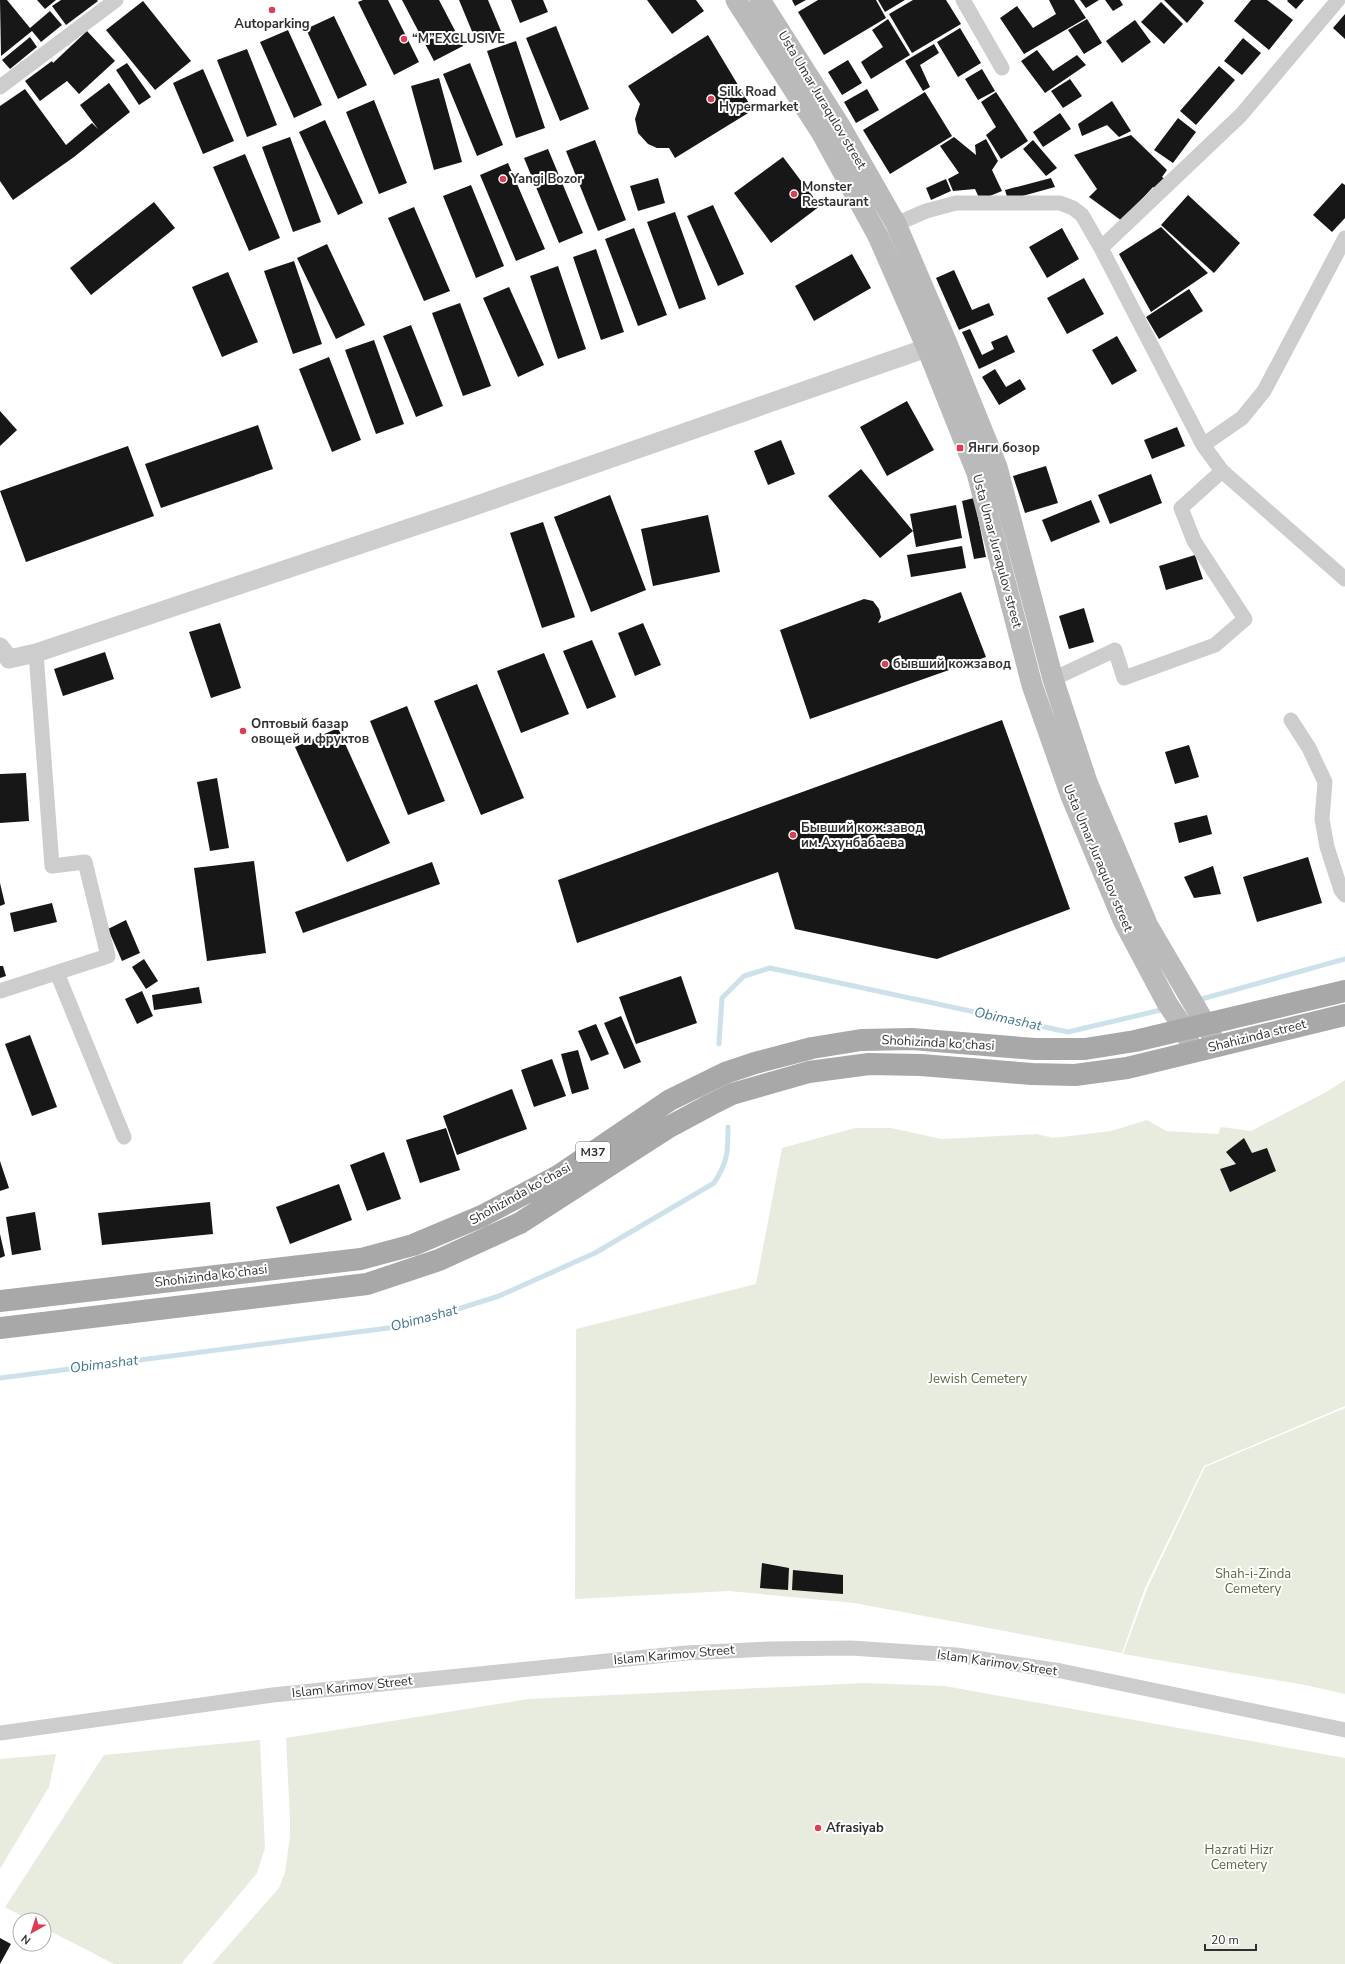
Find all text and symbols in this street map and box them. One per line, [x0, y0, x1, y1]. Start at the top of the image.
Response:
marker: Autoparking [267, 5, 277, 15]
place label: Autoparking [234, 15, 310, 33]
street label: Usta Umar Juraqulov street [773, 27, 871, 173]
place label: “M”EXCLUSIVE [412, 30, 505, 48]
marker: “M”EXCLUSIVE [399, 34, 409, 44]
place label: Silk Road Hypermarket [719, 83, 799, 116]
marker: Silk Road Hypermarket [706, 94, 716, 104]
place label: Yangi Bozor [510, 170, 583, 188]
marker: Yangi Bozor [498, 174, 508, 184]
place label: Monster Restaurant [802, 178, 869, 211]
marker: Monster Restaurant [789, 189, 799, 199]
place label: Янги бозор [968, 439, 1040, 457]
marker: Янги бозор [955, 443, 965, 453]
street label: Usta Umar Juraqulov street [968, 472, 1026, 630]
place label: бывший кожзавод [893, 655, 1011, 673]
marker: бывший кожзавод [880, 659, 890, 669]
place label: Оптовый базар овощей и фруктов [251, 715, 369, 748]
marker: Оптовый базар овощей и фруктов [238, 726, 248, 736]
street label: Usta Umar Juraqulov street [1059, 782, 1137, 935]
place label: Бывший кож.завод им.Ахунбабаева [801, 819, 923, 852]
marker: Бывший кож.завод им.Ахунбабаева [788, 830, 798, 840]
water label: Obimashat [972, 1003, 1045, 1036]
street label: Shahizinda street [1206, 1015, 1308, 1057]
street label: Shohizinda ko'chasi [881, 1031, 995, 1055]
road number: M37 [576, 1142, 610, 1162]
street label: Shohizinda ko'chasi [466, 1159, 574, 1229]
street label: Shohizinda ko'chasi [154, 1260, 268, 1292]
water label: Obimashat [388, 1300, 461, 1336]
water label: Obimashat [69, 1350, 140, 1378]
park label: Jewish Cemetery [928, 1370, 1027, 1388]
park label: Shah-i-Zinda Cemetery [1215, 1565, 1291, 1598]
street label: Islam Karimov Street [613, 1641, 736, 1669]
street label: Islam Karimov Street [936, 1646, 1059, 1680]
street label: Islam Karimov Street [291, 1672, 414, 1702]
place label: Afrasiyab [826, 1819, 884, 1837]
marker: Afrasiyab [813, 1823, 823, 1833]
park label: Hazrati Hizr Cemetery [1205, 1841, 1274, 1874]
north arrow [12, 1912, 52, 1952]
scale bar [1205, 1926, 1256, 1952]
text: N [18, 1931, 34, 1948]
text: 20 m [1211, 1932, 1239, 1948]

